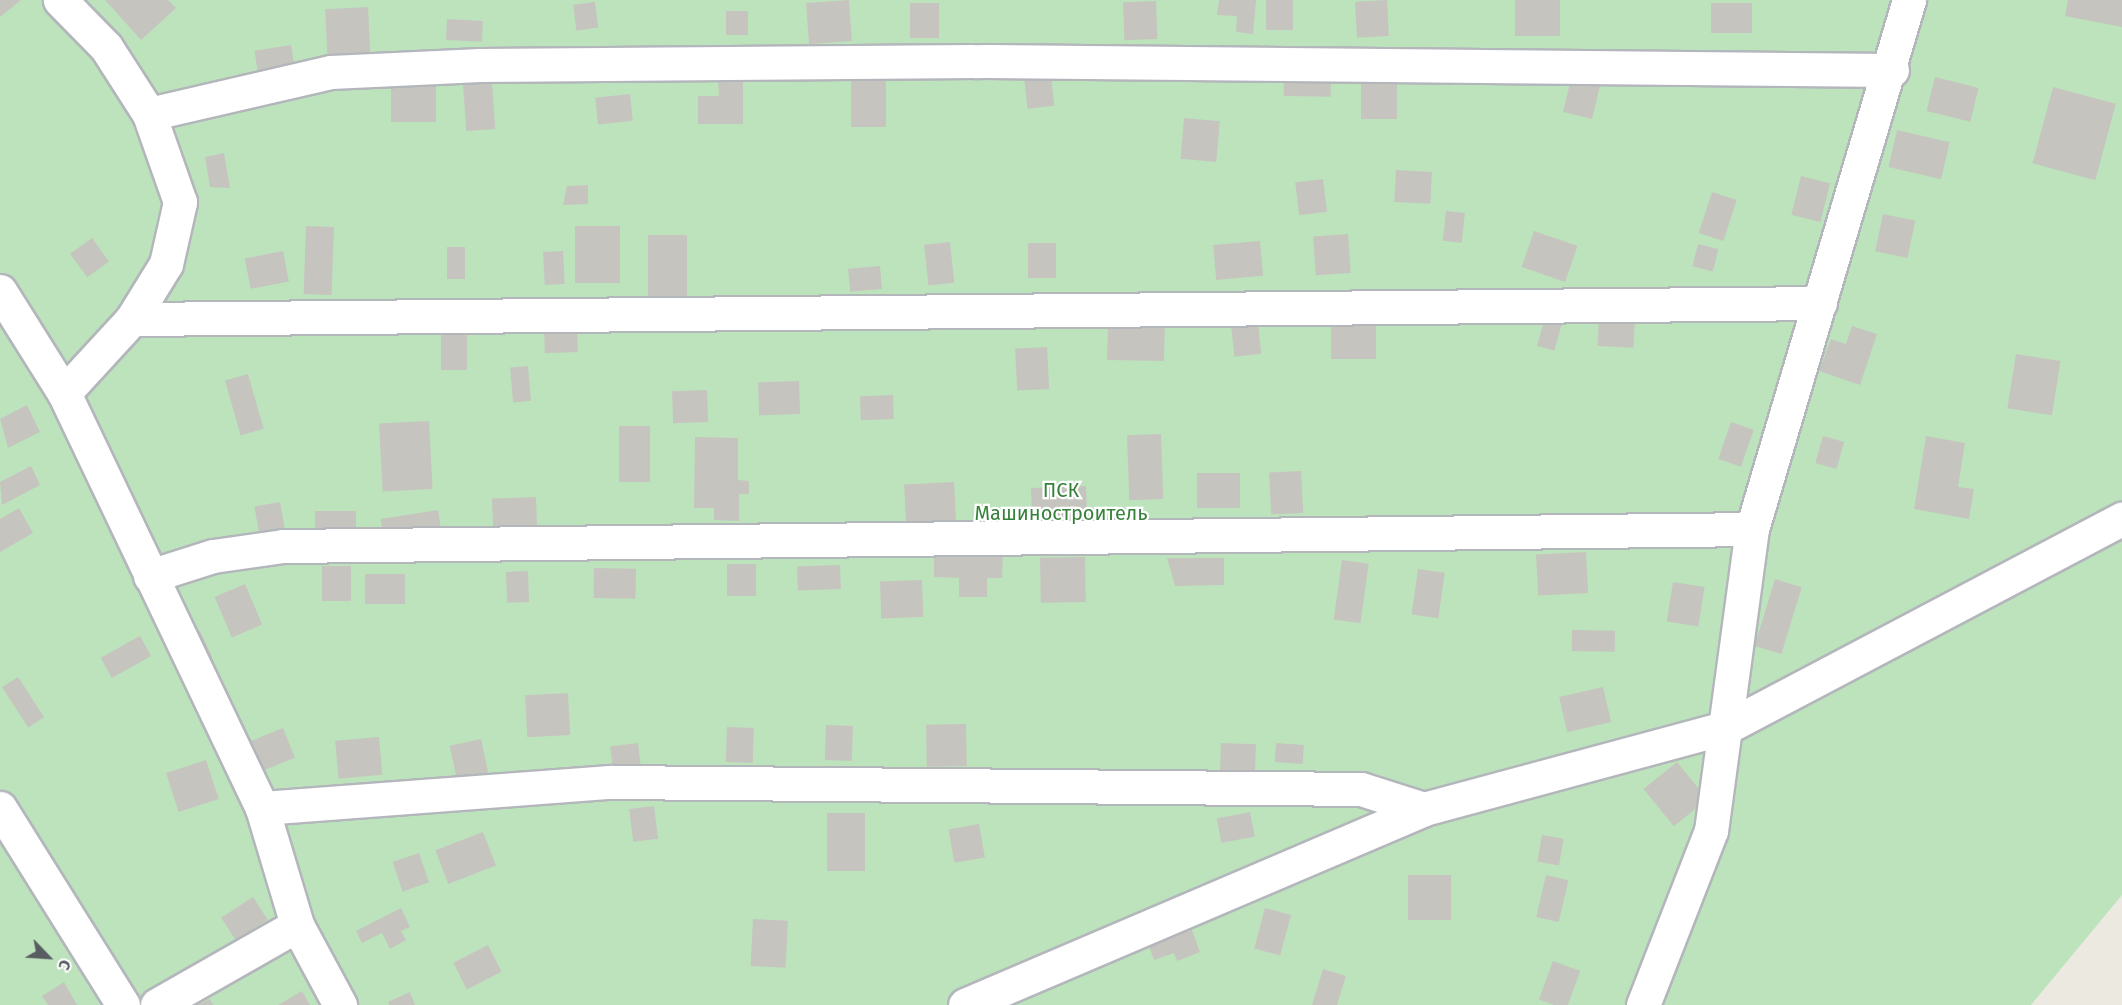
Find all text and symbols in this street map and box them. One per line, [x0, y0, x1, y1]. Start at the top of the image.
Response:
park label: ПСК Машиностроитель [974, 479, 1148, 526]
north arrow [18, 927, 78, 987]
text: С [54, 957, 75, 973]

